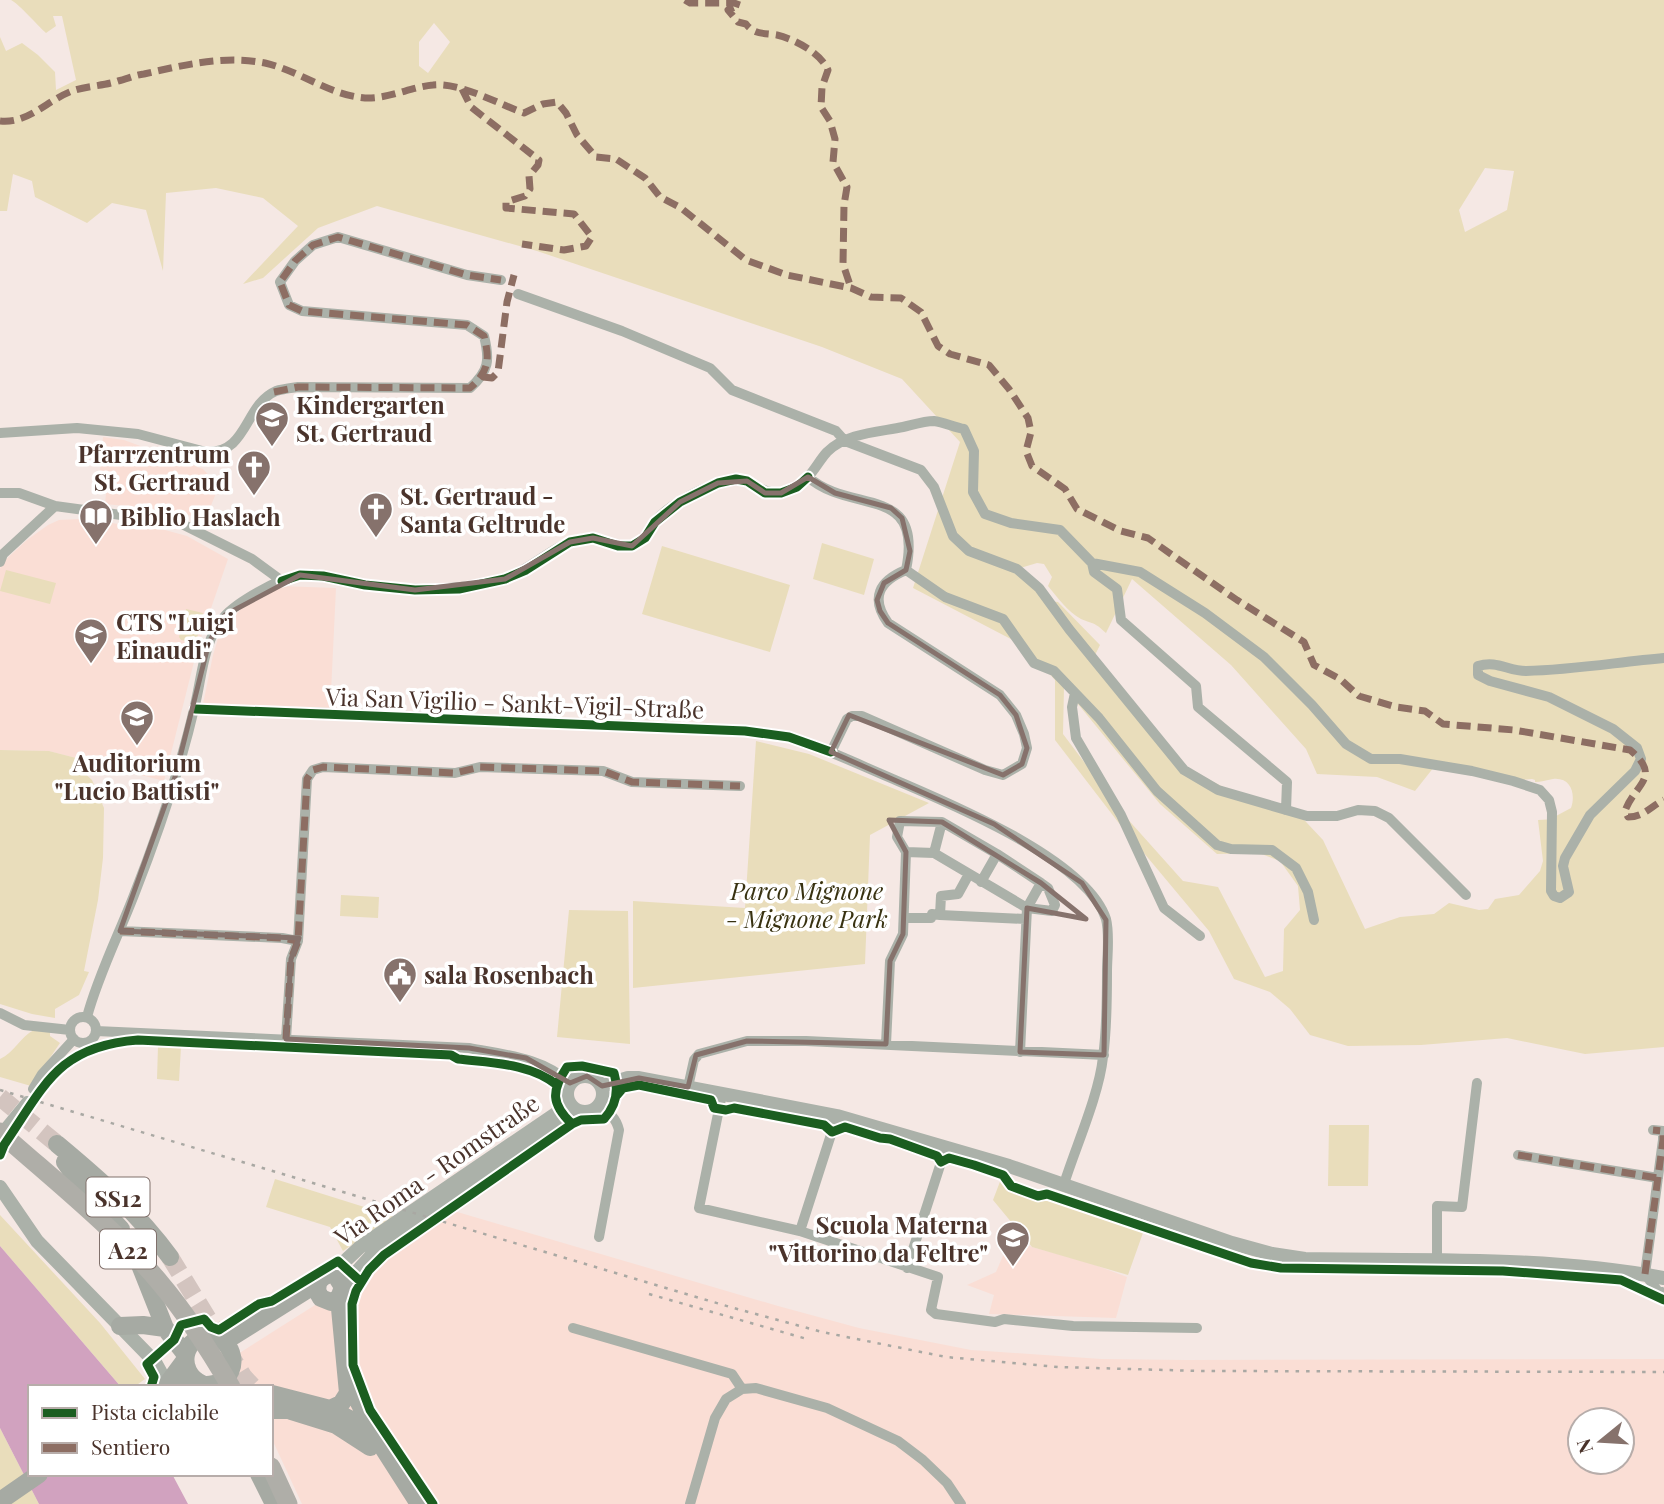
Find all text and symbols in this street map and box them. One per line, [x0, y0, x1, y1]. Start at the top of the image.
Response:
place label: Kindergarten St. Gertraud [296, 388, 445, 448]
school or university icon: Kindergarten St. Gertraud [253, 399, 291, 448]
place label: Pfarrzentrum St. Gertraud [78, 437, 230, 497]
church icon: Pfarrzentrum St. Gertraud [235, 448, 273, 497]
place label: St. Gertraud - Santa Geltrude [400, 479, 565, 539]
church icon: St. Gertraud - Santa Geltrude [357, 490, 395, 539]
library icon: Biblio Haslach [77, 497, 115, 546]
place label: Biblio Haslach [120, 500, 281, 532]
place label: CTS "Luigi Einaudi" [116, 605, 235, 665]
school or university icon: CTS "Luigi Einaudi" [72, 616, 110, 665]
street label: Via San Vigilio - Sankt-Vigil-Straße [324, 679, 705, 725]
school or university icon: Auditorium "Lucio Battisti" [118, 698, 156, 747]
place label: Auditorium "Lucio Battisti" [55, 746, 219, 806]
park label: Parco Mignone - Mignone Park [726, 874, 888, 934]
public building icon: sala Rosenbach [381, 955, 419, 1004]
place label: sala Rosenbach [424, 958, 594, 990]
street label: Via Roma - Romstraße [327, 1086, 545, 1252]
road number: SS12 [86, 1178, 150, 1216]
place label: Scuola Materna "Vittorino da Feltre" [769, 1208, 989, 1268]
school or university icon: Scuola Materna "Vittorino da Feltre" [994, 1219, 1032, 1268]
road number: A22 [100, 1230, 156, 1268]
legend [28, 1385, 273, 1476]
text: Pista ciclabile [91, 1397, 219, 1425]
north arrow [1566, 1406, 1636, 1476]
text: Sentiero [91, 1432, 170, 1460]
text: N [1569, 1436, 1598, 1457]

